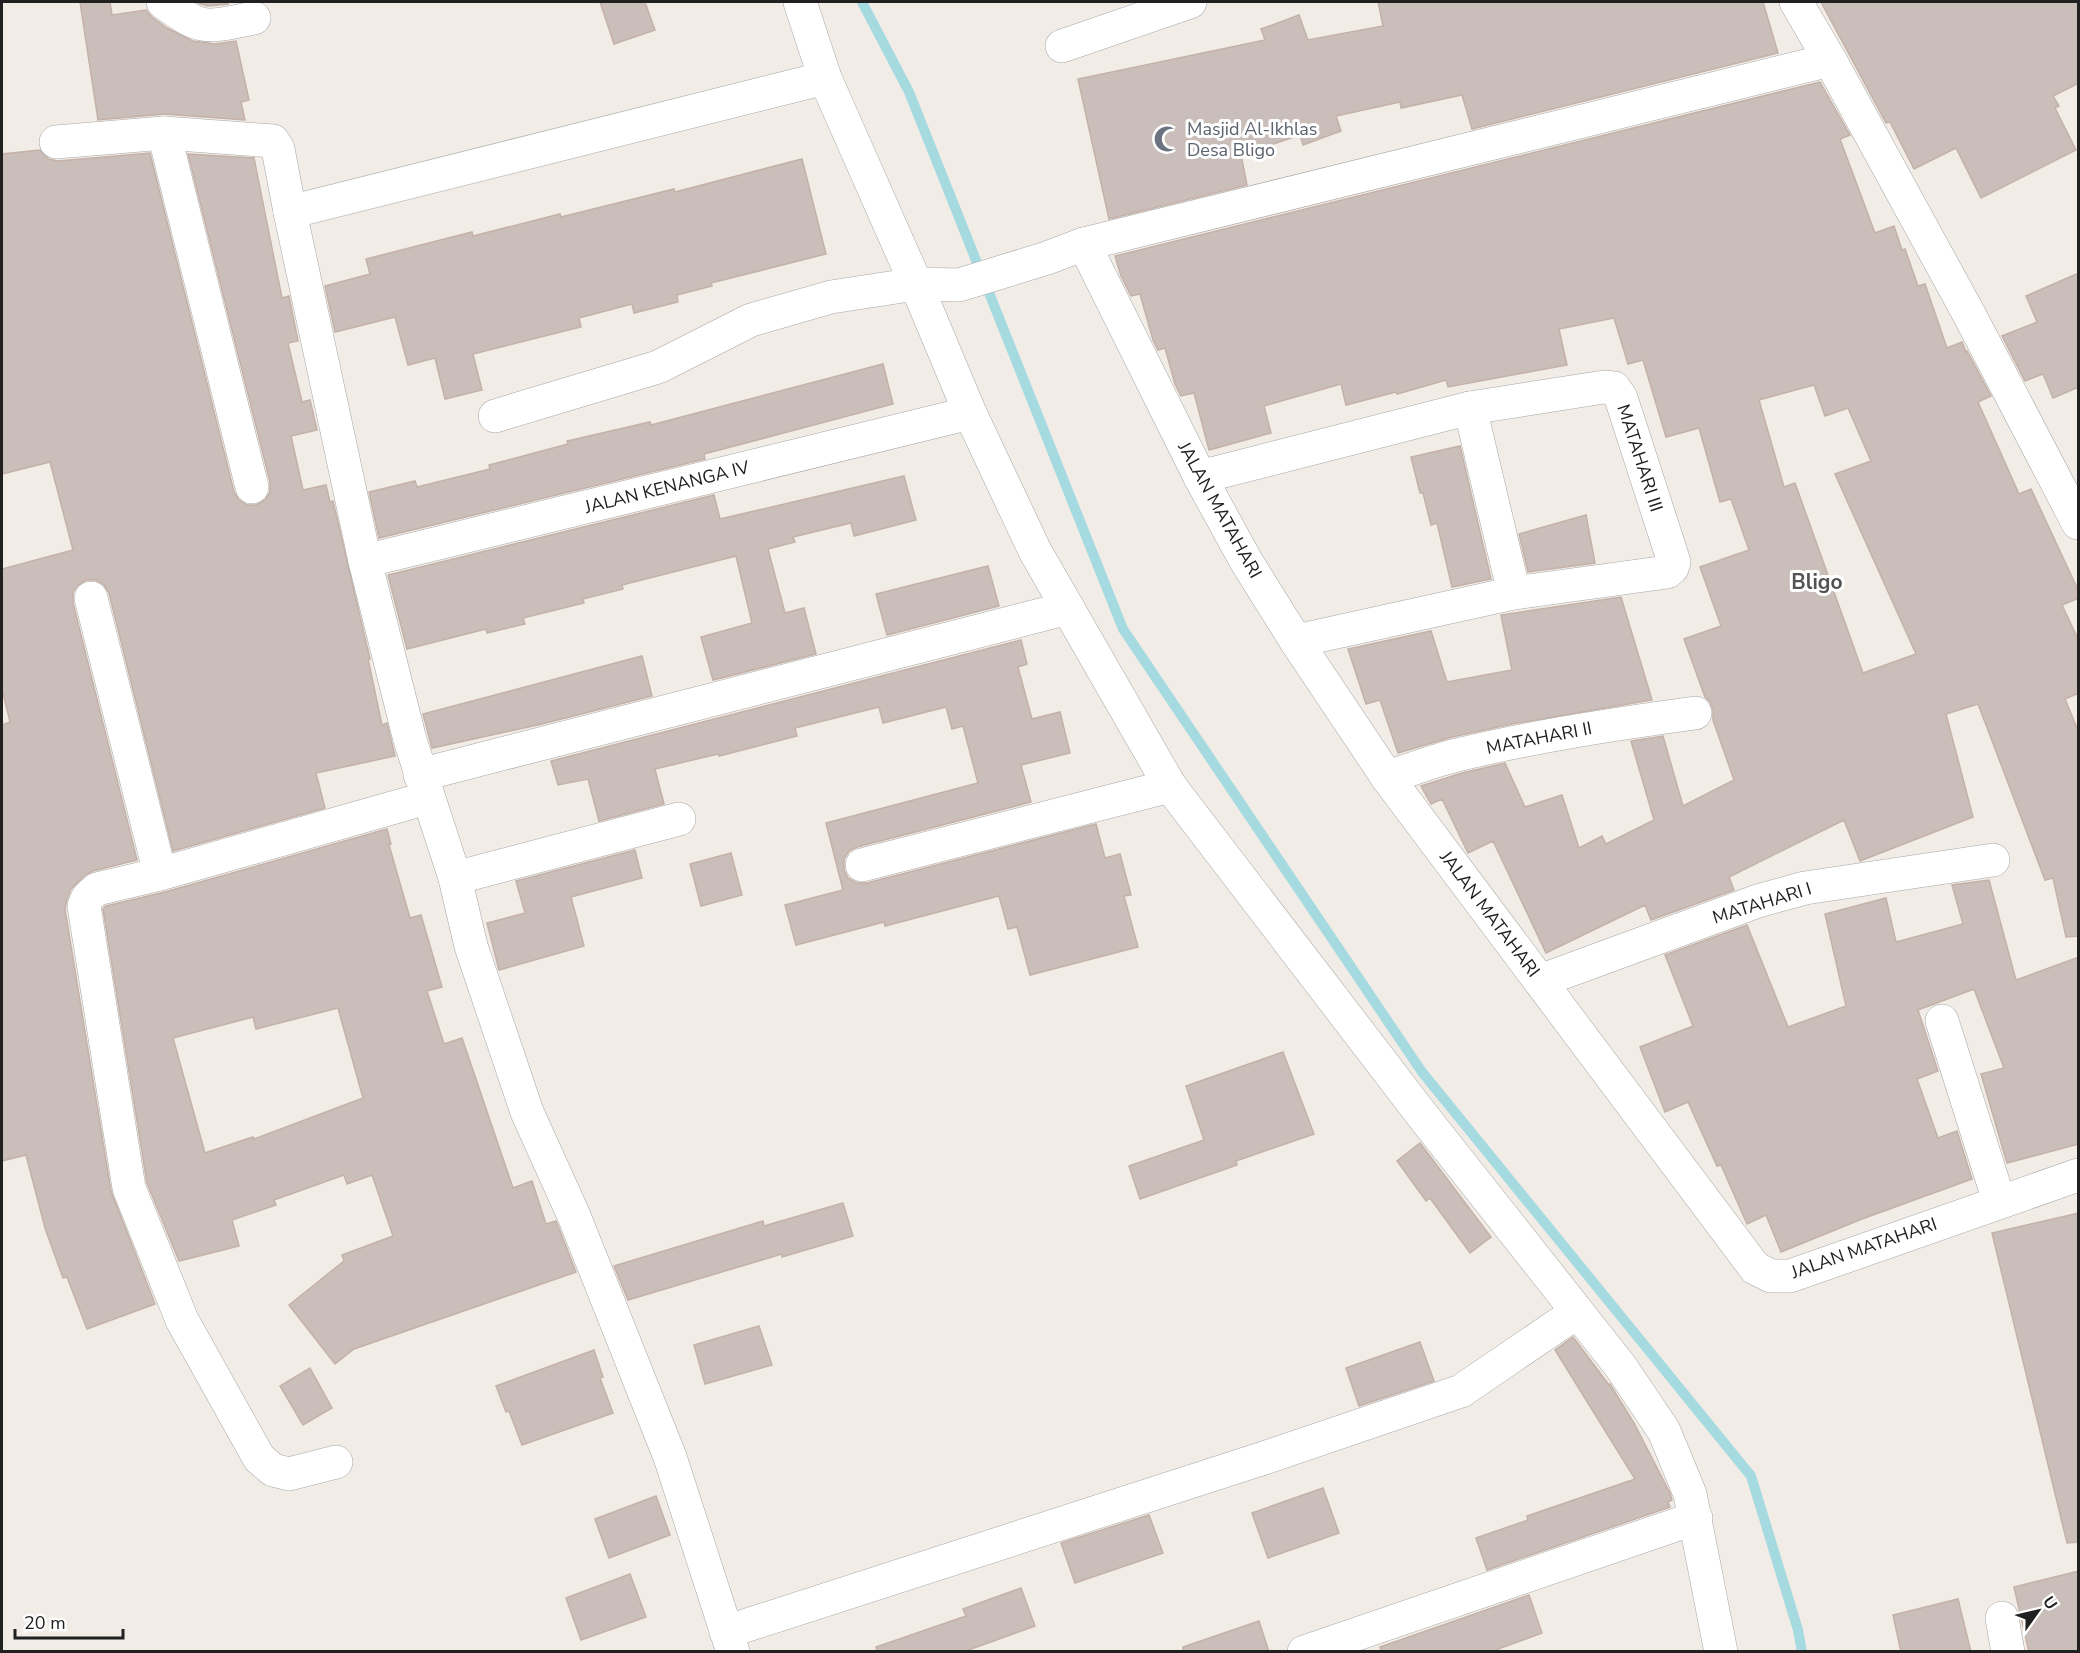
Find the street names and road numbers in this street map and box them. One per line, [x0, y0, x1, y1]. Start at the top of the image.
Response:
street label: MATAHARI III [1611, 401, 1669, 515]
street label: JALAN MATAHARI [1172, 437, 1267, 583]
street label: JALAN KENANGA IV [581, 455, 752, 519]
street label: MATAHARI II [1484, 716, 1594, 760]
street label: JALAN MATAHARI [1434, 845, 1546, 982]
street label: MATAHARI I [1710, 877, 1814, 929]
street label: JALAN MATAHARI [1787, 1212, 1940, 1285]

